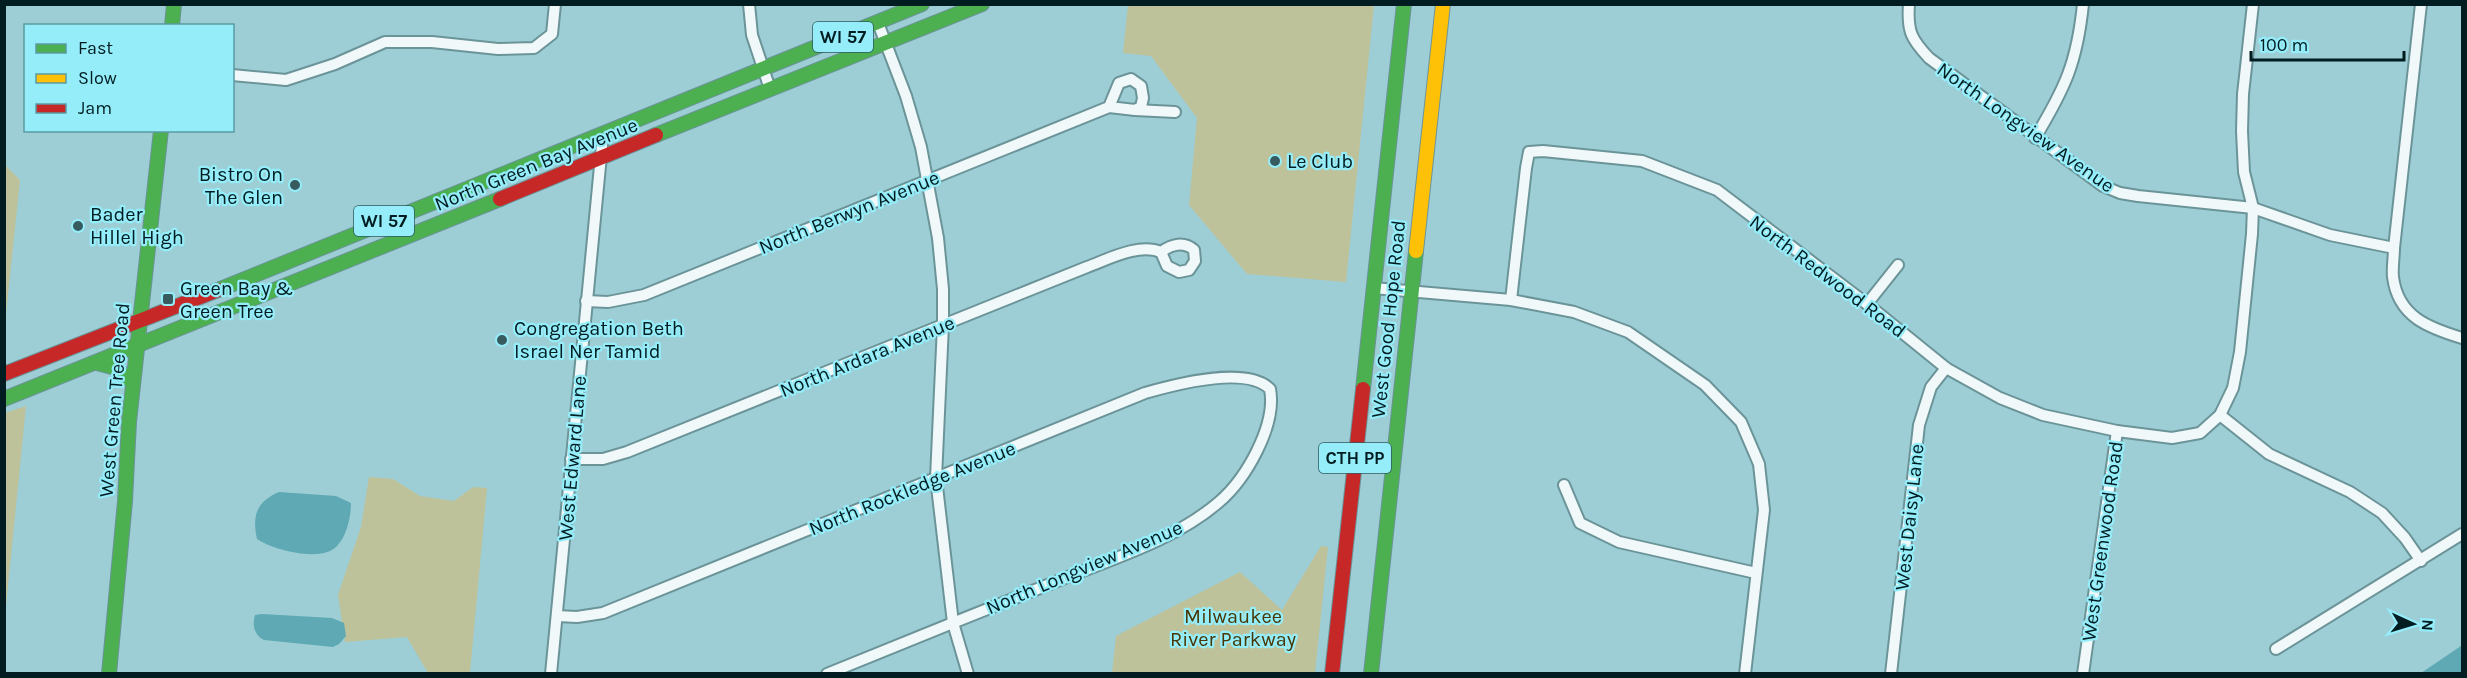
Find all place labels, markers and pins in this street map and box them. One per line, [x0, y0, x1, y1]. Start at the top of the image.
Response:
place label: Le Club [1287, 150, 1353, 173]
marker: Le Club [1268, 154, 1282, 168]
place label: Bistro On The Glen [199, 163, 283, 209]
marker: Bistro On The Glen [288, 178, 302, 192]
place label: Bader Hillel High [90, 203, 184, 249]
marker: Bader Hillel High [71, 219, 85, 233]
place label: Green Bay & Green Tree [180, 277, 293, 323]
marker: Green Bay & Green Tree [161, 292, 175, 306]
place label: Congregation Beth Israel Ner Tamid [514, 317, 684, 363]
marker: Congregation Beth Israel Ner Tamid [495, 333, 509, 347]

